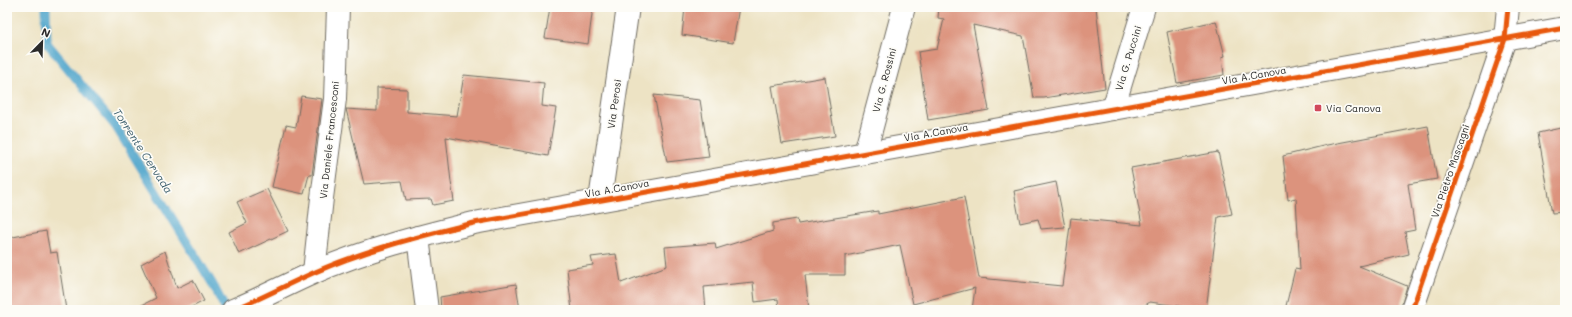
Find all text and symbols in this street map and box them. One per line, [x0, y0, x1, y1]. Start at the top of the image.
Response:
north arrow [22, 22, 62, 62]
text: N [39, 24, 53, 41]
street label: Via G. Puccini [1111, 24, 1145, 92]
street label: Via G. Rossini [869, 46, 899, 114]
street label: Via A.Canova [1221, 62, 1287, 88]
street label: Via Perosi [604, 78, 624, 130]
street label: Via Daniele Francesconi [316, 80, 342, 200]
place label: Via Canova [1326, 101, 1381, 115]
marker: Via Canova [1313, 103, 1323, 113]
water label: Torrente Cervada [110, 105, 177, 196]
street label: Via A.Canova [903, 119, 969, 145]
street label: Via Pietro Mascagni [1427, 122, 1473, 220]
street label: Via A.Canova [584, 175, 650, 201]

